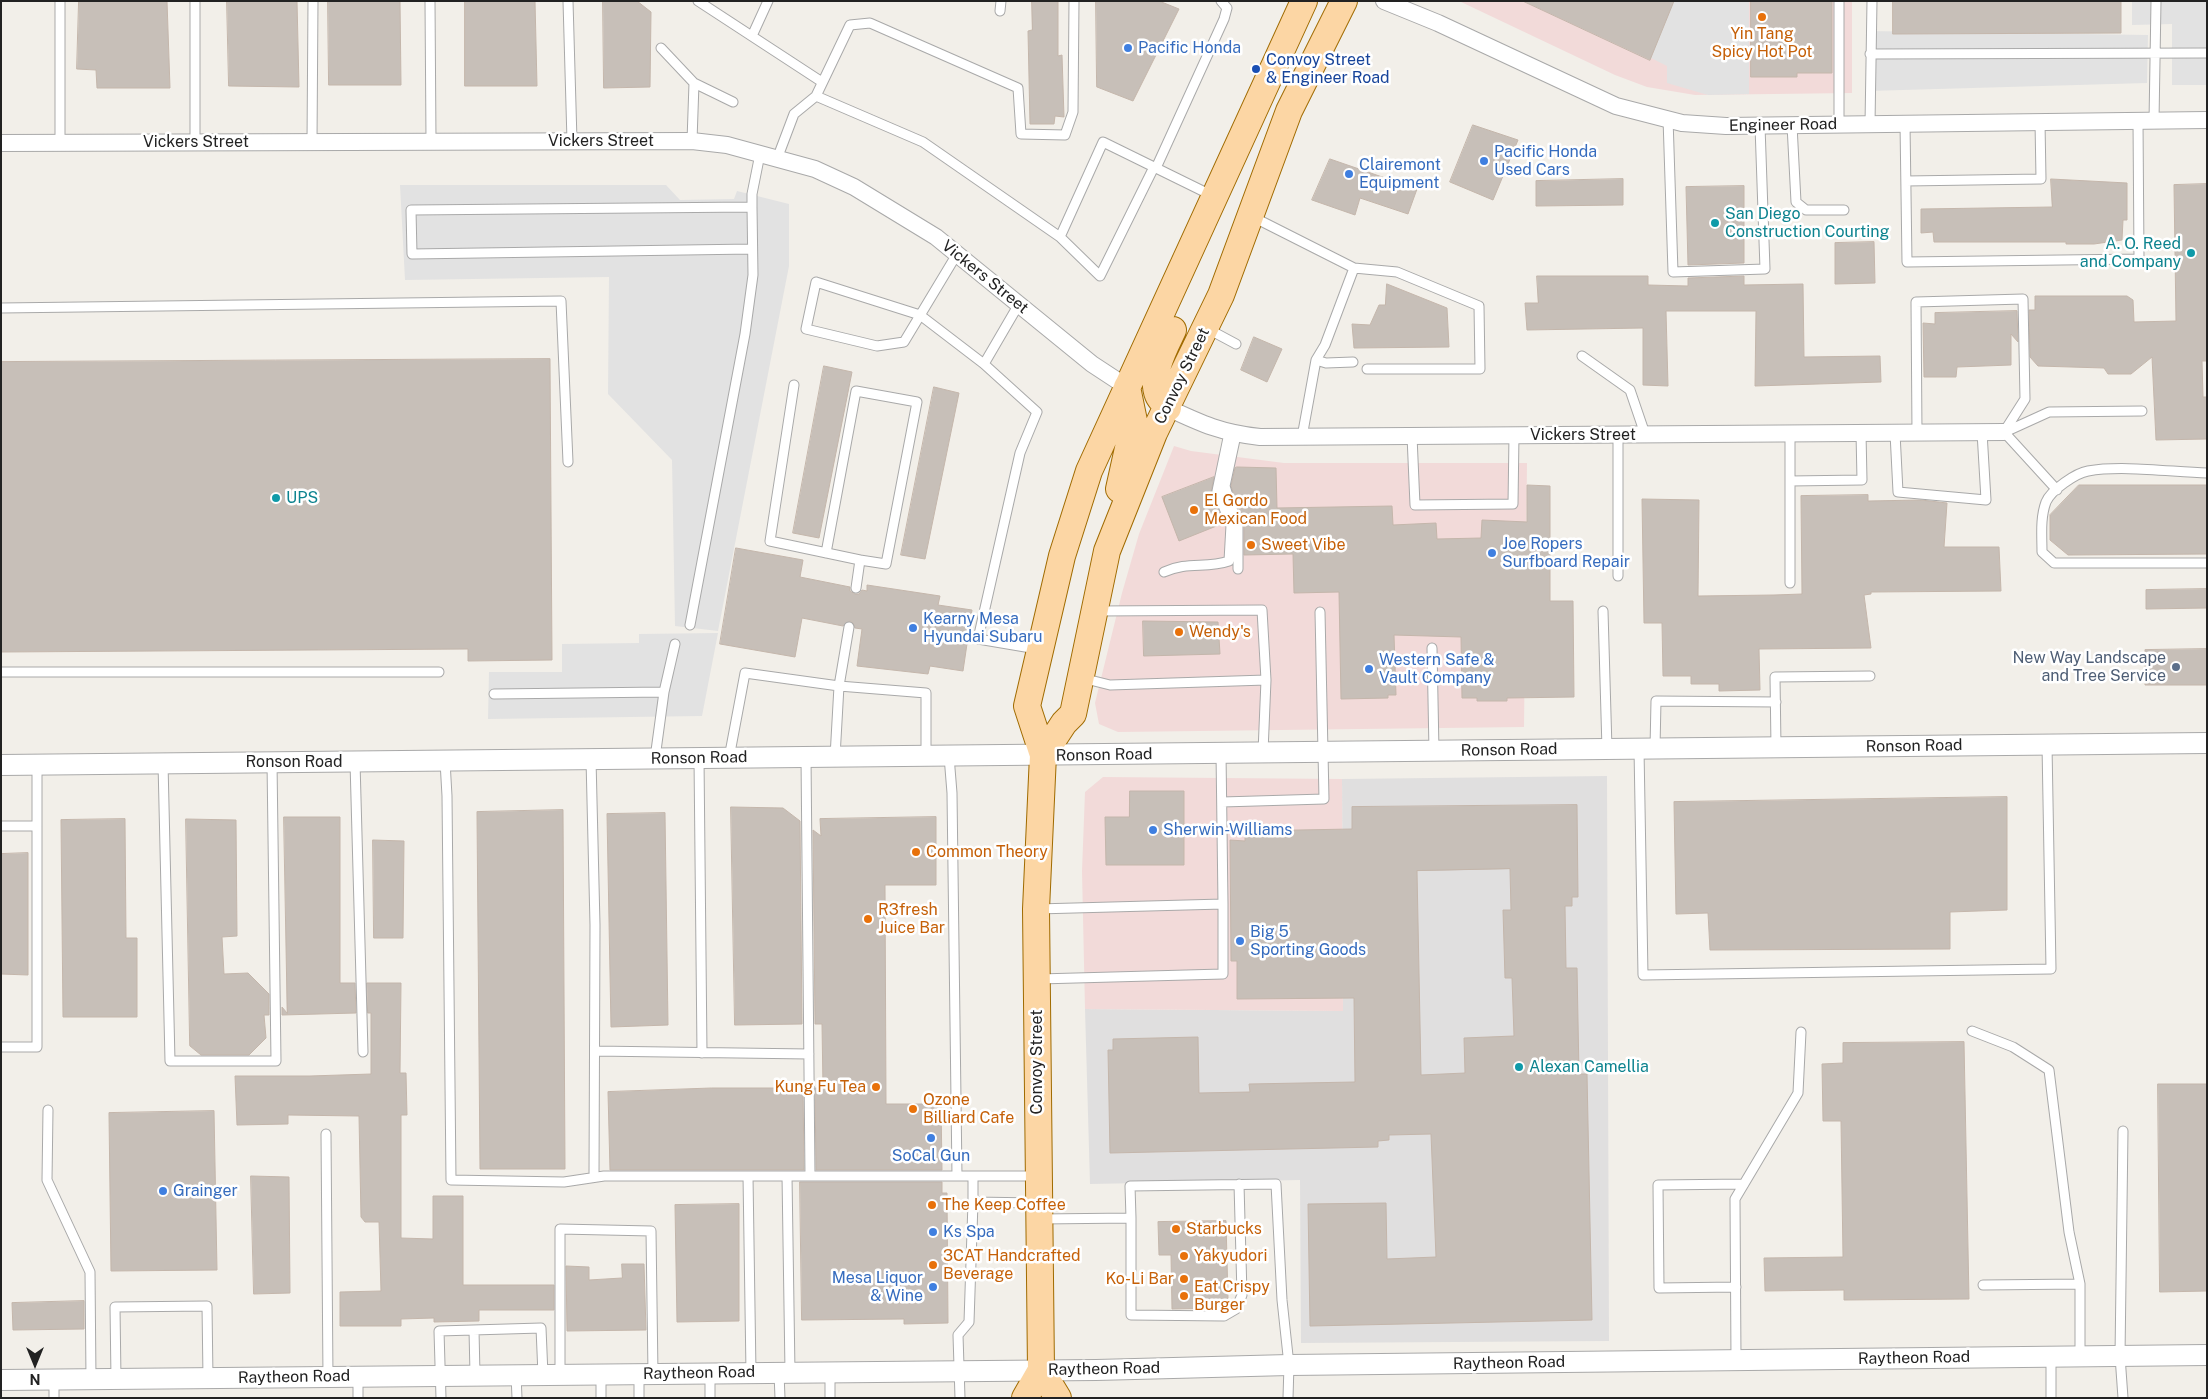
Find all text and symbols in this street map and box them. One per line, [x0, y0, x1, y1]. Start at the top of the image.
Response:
marker: Yin Tang Spicy Hot Pot [1756, 11, 1768, 23]
place label: Yin Tang Spicy Hot Pot [1711, 24, 1813, 62]
place label: Pacific Honda [1138, 38, 1241, 58]
marker: Pacific Honda [1122, 42, 1134, 54]
place label: Convoy Street & Engineer Road [1266, 50, 1390, 88]
marker: Convoy Street & Engineer Road [1250, 63, 1262, 75]
street label: Engineer Road [1729, 114, 1837, 136]
street label: Vickers Street [548, 131, 654, 151]
street label: Vickers Street [143, 132, 249, 152]
place label: Pacific Honda Used Cars [1494, 142, 1597, 180]
place label: Clairemont Equipment [1359, 155, 1441, 193]
marker: Pacific Honda Used Cars [1478, 155, 1490, 167]
marker: Clairemont Equipment [1343, 168, 1355, 180]
place label: San Diego Construction Courting [1725, 204, 1889, 242]
marker: San Diego Construction Courting [1709, 217, 1721, 229]
place label: A. O. Reed and Company [2080, 234, 2181, 272]
street label: Vickers Street [938, 236, 1032, 318]
marker: A. O. Reed and Company [2185, 247, 2197, 259]
street label: Convoy Street [1150, 325, 1214, 427]
street label: Vickers Street [1530, 425, 1636, 445]
place label: UPS [286, 488, 318, 508]
place label: El Gordo Mexican Food [1204, 491, 1307, 529]
marker: UPS [270, 492, 282, 504]
marker: El Gordo Mexican Food [1188, 504, 1200, 516]
place label: Joe Ropers Surfboard Repair [1502, 534, 1630, 572]
place label: Sweet Vibe [1261, 535, 1345, 555]
marker: Sweet Vibe [1245, 539, 1257, 551]
marker: Joe Ropers Surfboard Repair [1486, 547, 1498, 559]
place label: Kearny Mesa Hyundai Subaru [923, 609, 1043, 647]
marker: Kearny Mesa Hyundai Subaru [907, 622, 919, 634]
place label: Wendy's [1189, 622, 1251, 642]
marker: Wendy's [1173, 626, 1185, 638]
place label: New Way Landscape and Tree Service [2012, 648, 2166, 686]
place label: Western Safe & Vault Company [1379, 650, 1495, 688]
marker: New Way Landscape and Tree Service [2170, 661, 2182, 673]
marker: Western Safe & Vault Company [1363, 663, 1375, 675]
street label: Ronson Road [1865, 736, 1963, 756]
street label: Ronson Road [1460, 740, 1558, 760]
street label: Ronson Road [1055, 745, 1153, 765]
street label: Ronson Road [650, 748, 748, 768]
street label: Ronson Road [246, 752, 342, 772]
place label: Sherwin-Williams [1163, 820, 1292, 840]
marker: Sherwin-Williams [1147, 824, 1159, 836]
place label: Common Theory [926, 842, 1048, 862]
marker: Common Theory [910, 846, 922, 858]
place label: R3fresh Juice Bar [878, 900, 945, 938]
marker: R3fresh Juice Bar [862, 913, 874, 925]
place label: Big 5 Sporting Goods [1250, 922, 1366, 960]
marker: Big 5 Sporting Goods [1234, 935, 1246, 947]
street label: Convoy Street [1027, 1009, 1047, 1115]
place label: Alexan Camellia [1529, 1057, 1649, 1077]
marker: Alexan Camellia [1513, 1061, 1525, 1073]
place label: Kung Fu Tea [774, 1077, 866, 1097]
marker: Kung Fu Tea [870, 1081, 882, 1093]
place label: Ozone Billiard Cafe [923, 1090, 1014, 1128]
marker: Ozone Billiard Cafe [907, 1103, 919, 1115]
marker: SoCal Gun [925, 1132, 937, 1144]
place label: SoCal Gun [892, 1146, 970, 1166]
place label: Grainger [173, 1181, 238, 1201]
marker: Grainger [157, 1185, 169, 1197]
place label: The Keep Coffee [942, 1195, 1066, 1215]
marker: The Keep Coffee [926, 1199, 938, 1211]
place label: Starbucks [1186, 1219, 1262, 1239]
place label: Ks Spa [943, 1222, 995, 1242]
marker: Starbucks [1170, 1223, 1182, 1235]
marker: Ks Spa [927, 1226, 939, 1238]
place label: 3CAT Handcrafted Beverage [943, 1246, 1081, 1284]
place label: Yakyudori [1194, 1246, 1267, 1266]
marker: Yakyudori [1178, 1250, 1190, 1262]
marker: 3CAT Handcrafted Beverage [927, 1259, 939, 1271]
place label: Mesa Liquor & Wine [832, 1268, 923, 1306]
place label: Ko-Li Bar [1105, 1269, 1174, 1289]
marker: Ko-Li Bar [1178, 1273, 1190, 1285]
place label: Eat Crispy Burger [1194, 1277, 1270, 1315]
marker: Mesa Liquor & Wine [927, 1281, 939, 1293]
marker: Eat Crispy Burger [1178, 1290, 1190, 1302]
north arrow [10, 1339, 60, 1389]
street label: Raytheon Road [1858, 1347, 1970, 1369]
street label: Raytheon Road [1453, 1352, 1565, 1374]
street label: Raytheon Road [1048, 1358, 1160, 1380]
street label: Raytheon Road [643, 1362, 755, 1384]
street label: Raytheon Road [238, 1366, 350, 1388]
text: N [30, 1371, 40, 1387]

